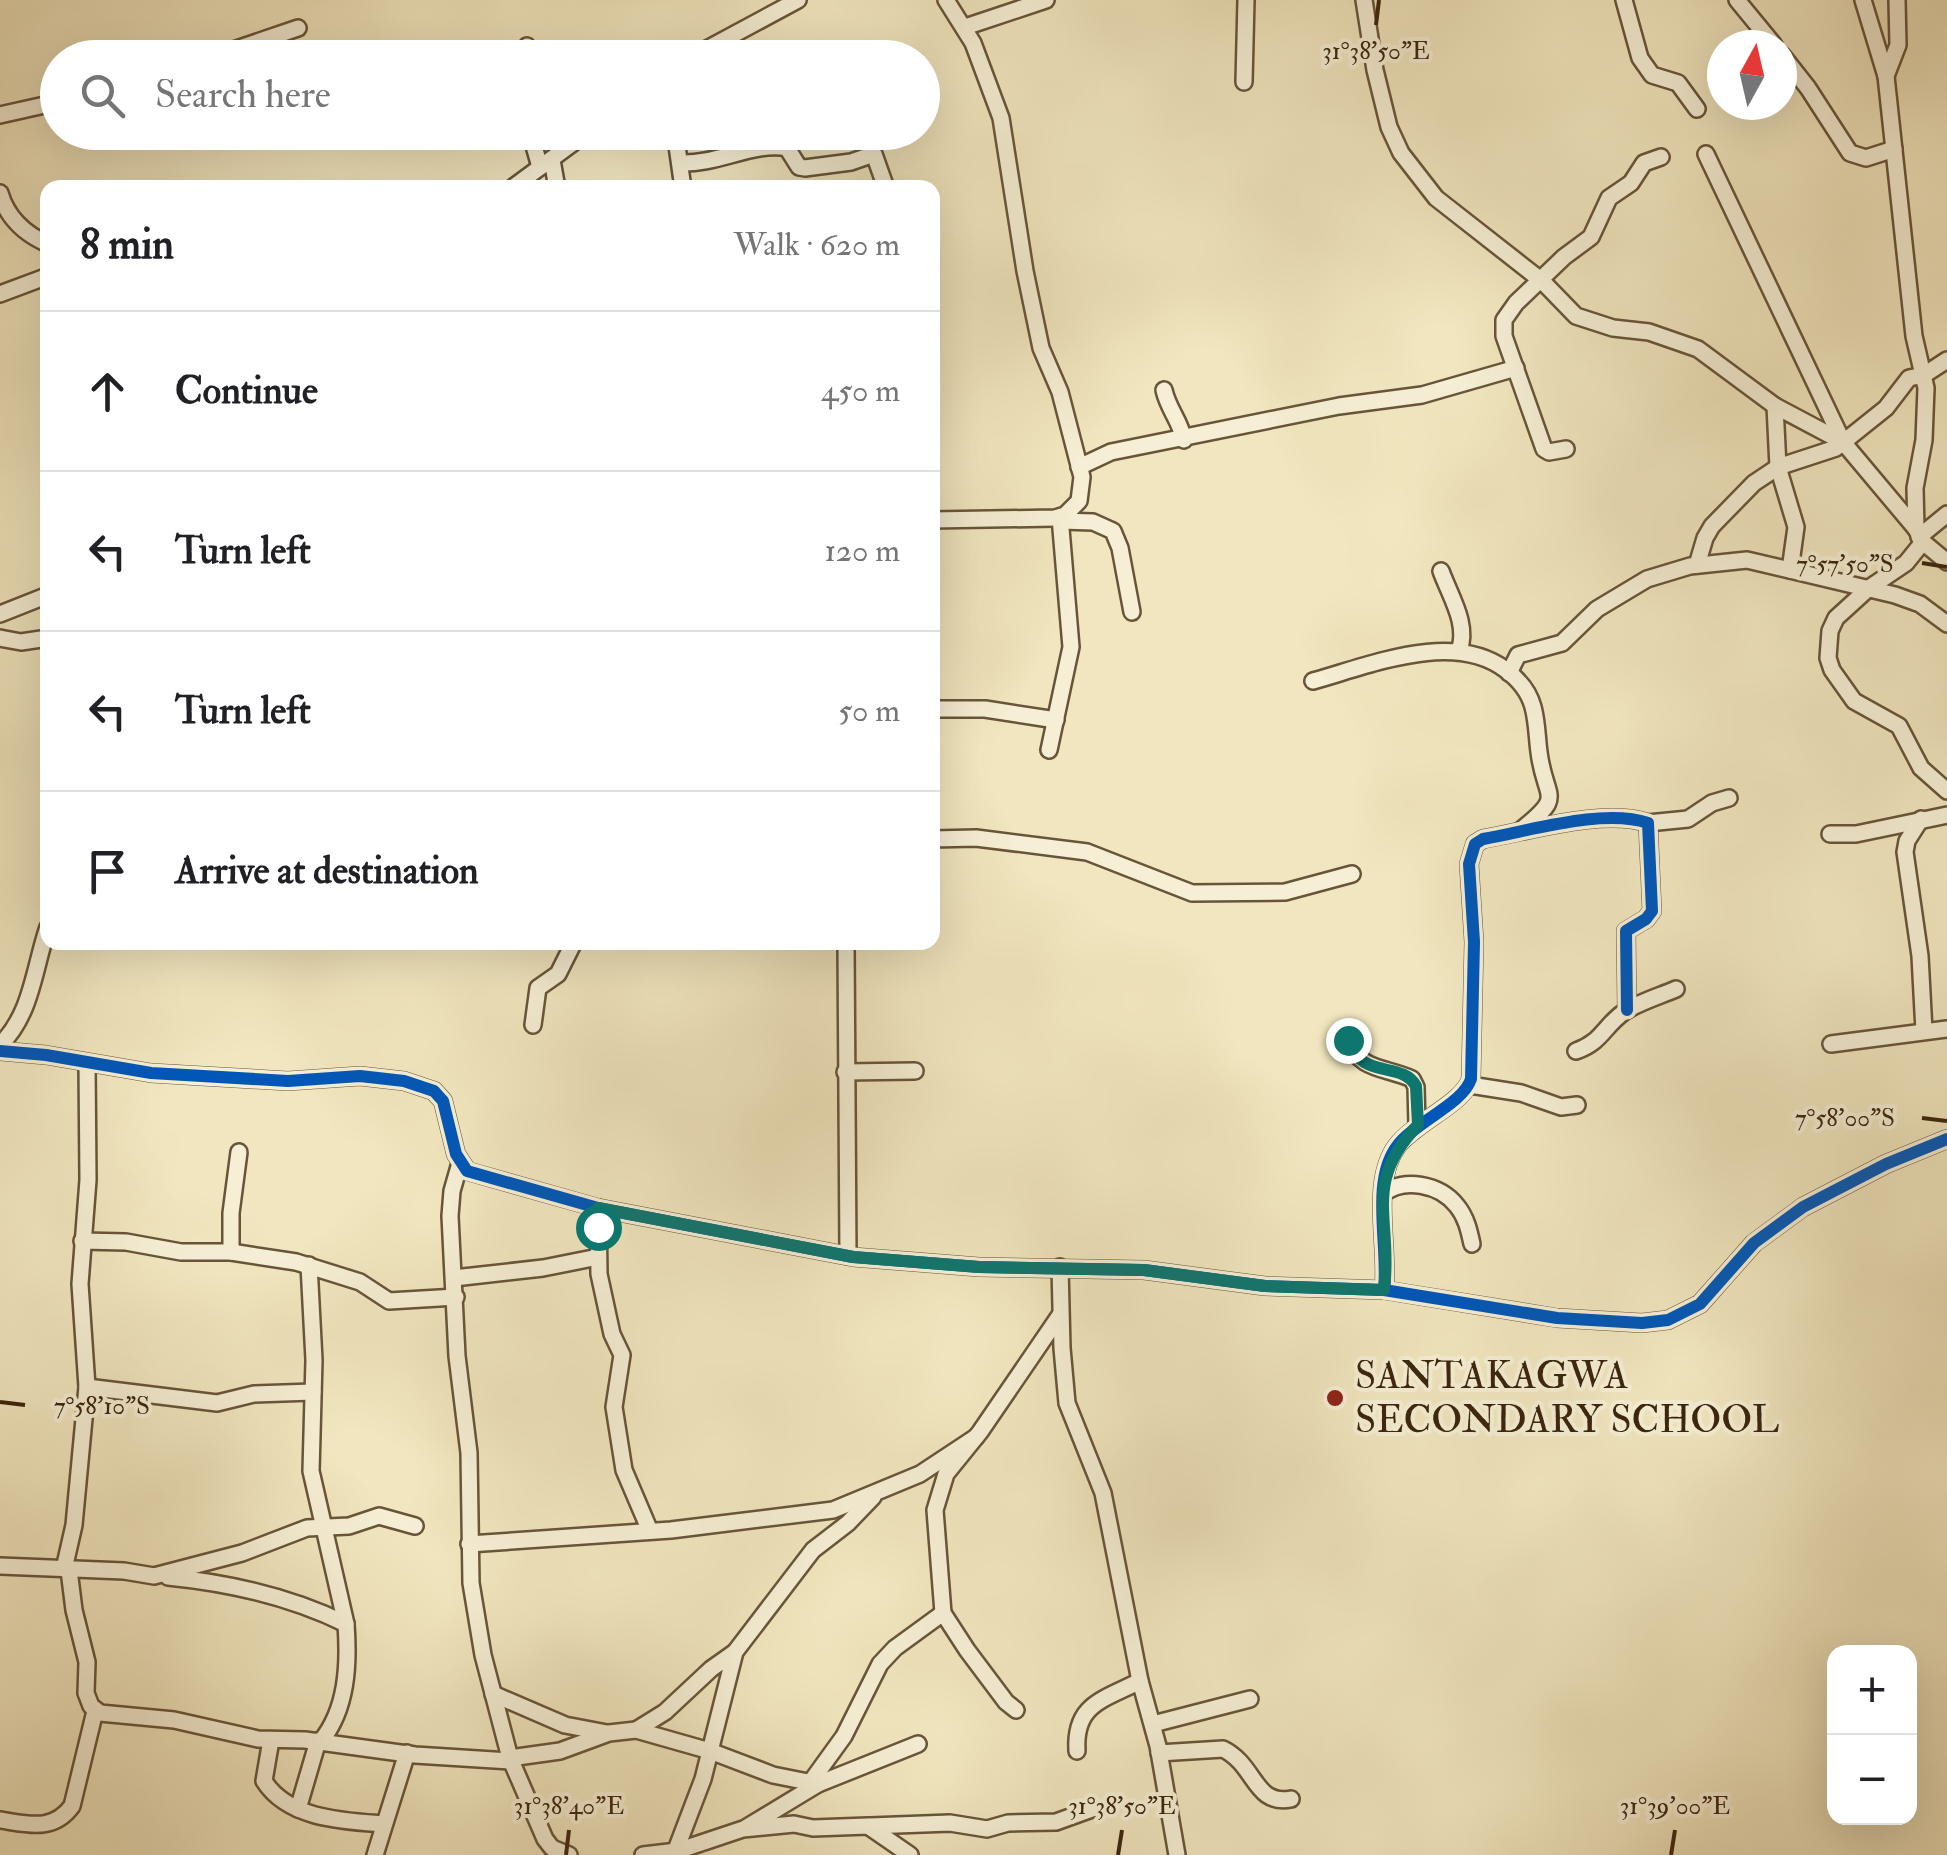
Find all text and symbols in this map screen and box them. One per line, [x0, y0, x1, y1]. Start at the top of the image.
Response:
north arrow [1707, 30, 1797, 120]
text: 31°38'50"E [1322, 36, 1430, 67]
search box [40, 40, 940, 150]
icon: search [75, 68, 130, 123]
text: Search here [155, 71, 331, 119]
text: 8 min [80, 219, 174, 271]
text: Walk · 620 m [734, 225, 900, 265]
icon: ahead [80, 364, 135, 419]
text: Continue [175, 367, 318, 415]
text: 450 m [821, 371, 900, 411]
icon: left [80, 524, 135, 579]
text: Turn left [175, 527, 311, 575]
text: 120 m [824, 531, 900, 571]
text: 7°57'50"S [1796, 549, 1894, 580]
icon: left [80, 684, 135, 739]
text: Turn left [175, 687, 311, 735]
text: 50 m [838, 691, 900, 731]
icon: arrive [80, 844, 135, 899]
text: Arrive at destination [175, 847, 479, 895]
route end [1326, 1018, 1372, 1064]
text: 7°58'00"S [1795, 1103, 1895, 1134]
route start [576, 1205, 622, 1251]
place label: SANTAKAGWA SECONDARY SCHOOL [1355, 1352, 1779, 1444]
marker: SANTAKAGWA SECONDARY SCHOOL [1324, 1387, 1346, 1409]
text: 7°58'10"S [54, 1391, 150, 1422]
map controls [1827, 1645, 1917, 1825]
button: + [1827, 1645, 1917, 1735]
button: − [1827, 1735, 1917, 1825]
text: 31°38'40"E [514, 1791, 624, 1822]
text: 31°38'50"E [1068, 1791, 1176, 1822]
text: 31°39'00"E [1620, 1791, 1730, 1822]

